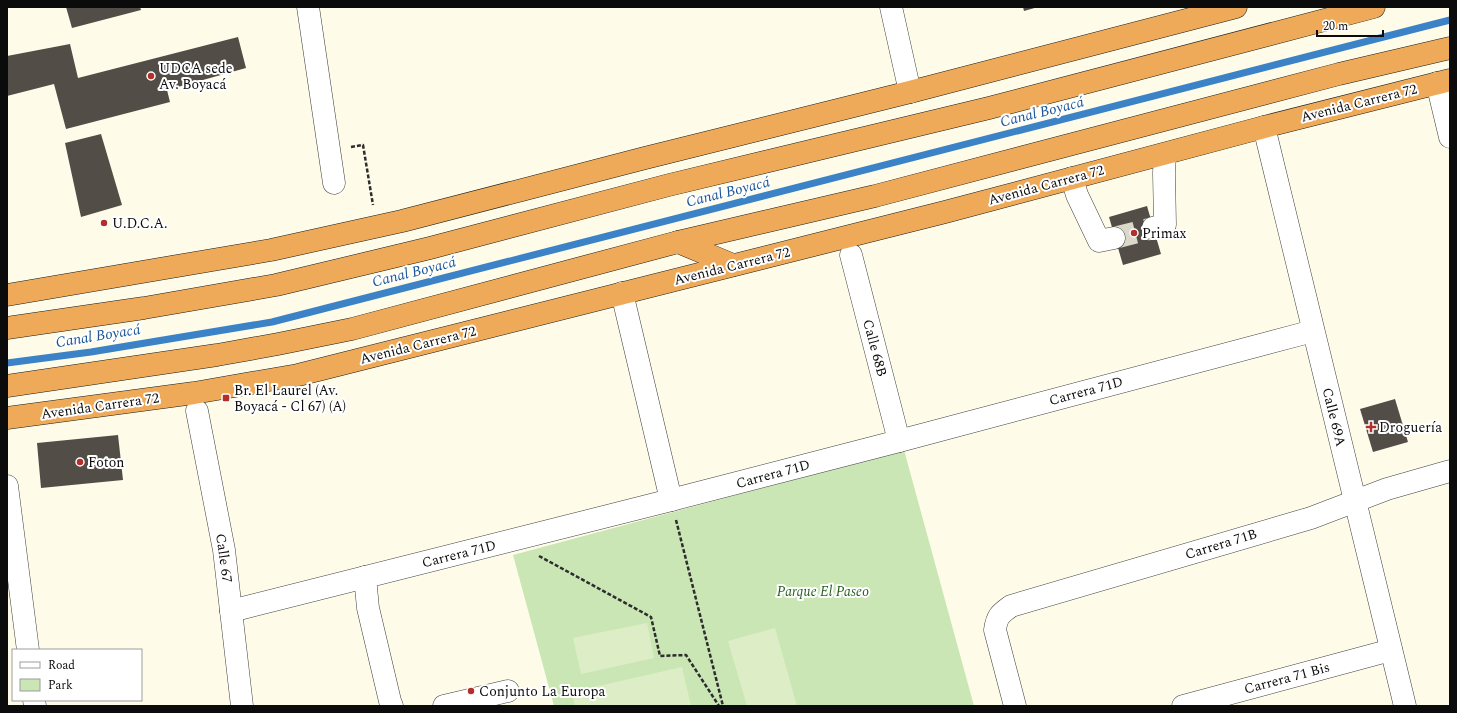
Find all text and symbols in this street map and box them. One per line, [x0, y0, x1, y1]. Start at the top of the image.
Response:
scale bar [1317, 12, 1383, 38]
text: 20 m [1323, 17, 1348, 36]
place label: UDCA sede Av. Boyacá [159, 58, 233, 95]
marker: UDCA sede Av. Boyacá [146, 71, 156, 81]
street label: Avenida Carrera 72 [1299, 78, 1419, 128]
water label: Canal Boyacá [998, 90, 1087, 134]
street label: Avenida Carrera 72 [986, 159, 1106, 211]
water label: Canal Boyacá [684, 170, 773, 214]
place label: U.D.C.A. [112, 213, 167, 234]
marker: U.D.C.A. [99, 218, 109, 228]
place label: Primax [1142, 223, 1186, 244]
marker: Primax [1129, 228, 1139, 238]
street label: Avenida Carrera 72 [672, 241, 792, 291]
water label: Canal Boyacá [370, 250, 459, 294]
street label: Calle 68B [857, 317, 893, 379]
water label: Canal Boyacá [54, 318, 142, 354]
street label: Avenida Carrera 72 [358, 320, 478, 370]
street label: Carrera 71D [1047, 371, 1125, 411]
place label: Br. El Laurel (Av. Boyacá - Cl 67) (A) [234, 380, 346, 417]
street label: Calle 69A [1317, 385, 1352, 449]
street label: Avenida Carrera 72 [40, 387, 160, 425]
marker: Br. El Laurel (Av. Boyacá - Cl 67) (A) [221, 393, 231, 403]
place label: Droguería [1379, 417, 1442, 438]
marker: Droguería [1366, 422, 1376, 432]
place label: Foton [88, 452, 124, 473]
street label: Carrera 71D [734, 454, 812, 494]
marker: Foton [75, 457, 85, 467]
street label: Carrera 71B [1182, 523, 1260, 565]
street label: Calle 67 [210, 532, 238, 584]
street label: Carrera 71D [420, 535, 498, 573]
park label: Parque El Paseo [777, 581, 869, 602]
legend [12, 649, 142, 701]
text: Road [48, 656, 75, 675]
street label: Carrera 71 Bis [1242, 656, 1332, 700]
text: Park [48, 676, 73, 695]
place label: Conjunto La Europa [479, 681, 606, 702]
marker: Conjunto La Europa [466, 686, 476, 696]

